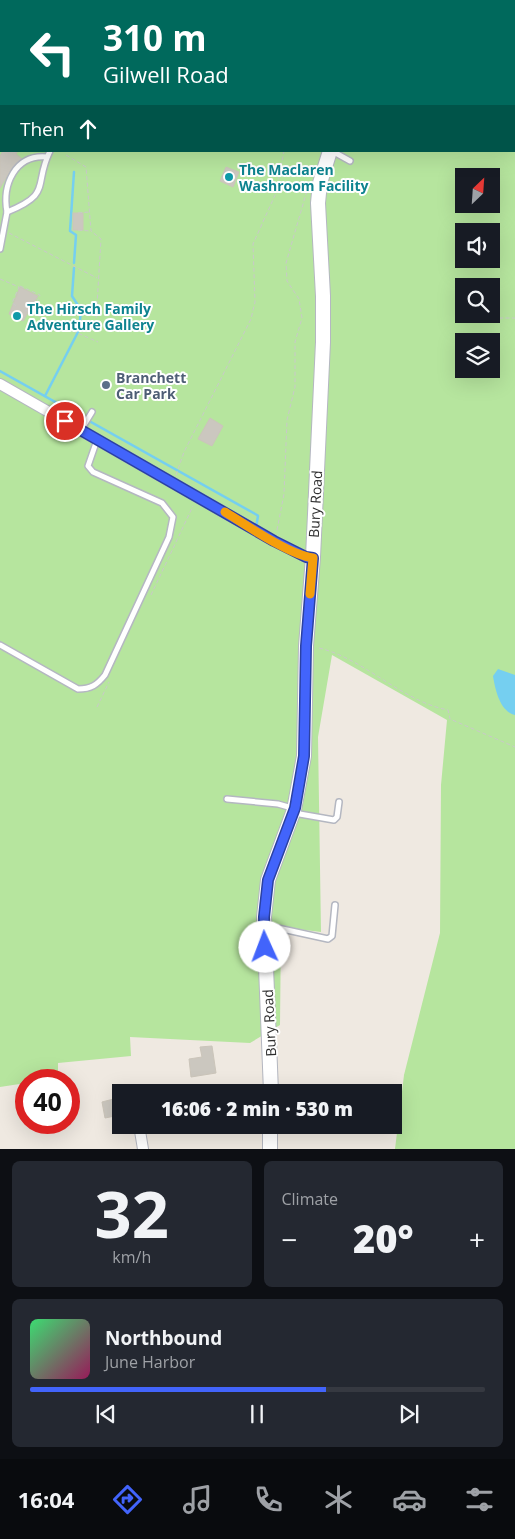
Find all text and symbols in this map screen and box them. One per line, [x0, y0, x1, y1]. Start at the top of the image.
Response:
text: 310 m [103, 14, 207, 61]
icon: left [20, 20, 85, 85]
text: Gilwell Road [103, 59, 229, 89]
icon: ahead [74, 115, 102, 143]
text: Then [20, 116, 64, 142]
place label: The Maclaren Washroom Facility [239, 160, 368, 195]
north arrow [455, 168, 500, 212]
map controls [455, 168, 500, 378]
marker: The Maclaren Washroom Facility [223, 171, 235, 183]
button: sound [455, 223, 500, 268]
button: search [455, 278, 500, 323]
place label: The Hirsch Family Adventure Gallery [27, 299, 154, 334]
marker: The Hirsch Family Adventure Gallery [11, 310, 23, 322]
button: layers [455, 333, 500, 378]
place label: Branchett Car Park [116, 368, 186, 403]
marker: Branchett Car Park [100, 379, 112, 391]
pin [44, 400, 86, 442]
icon: arrive [51, 407, 79, 435]
street label: Bury Road [304, 470, 326, 538]
position arrow [238, 920, 290, 972]
street label: Bury Road [258, 989, 280, 1057]
speed limit sign: 40 [15, 1069, 80, 1134]
text: 16:06 · 2 min · 530 m [161, 1096, 353, 1122]
text: 32 [95, 1169, 169, 1257]
text: Climate [282, 1188, 338, 1210]
text: 20° [353, 1212, 414, 1264]
text: − [282, 1220, 298, 1258]
text: + [469, 1220, 485, 1258]
text: km/h [112, 1246, 151, 1268]
text: Northbound [105, 1325, 222, 1351]
text: June Harbor [105, 1351, 195, 1373]
icon: previous [92, 1400, 120, 1428]
icon: pause [243, 1400, 271, 1428]
icon: next [395, 1400, 423, 1428]
icon: directions [110, 1482, 145, 1517]
icon: music [180, 1482, 215, 1517]
icon: phone [251, 1482, 286, 1517]
icon: climate [321, 1482, 356, 1517]
icon: car [392, 1482, 427, 1517]
icon: filters [462, 1482, 497, 1517]
text: 16:04 [18, 1484, 74, 1514]

